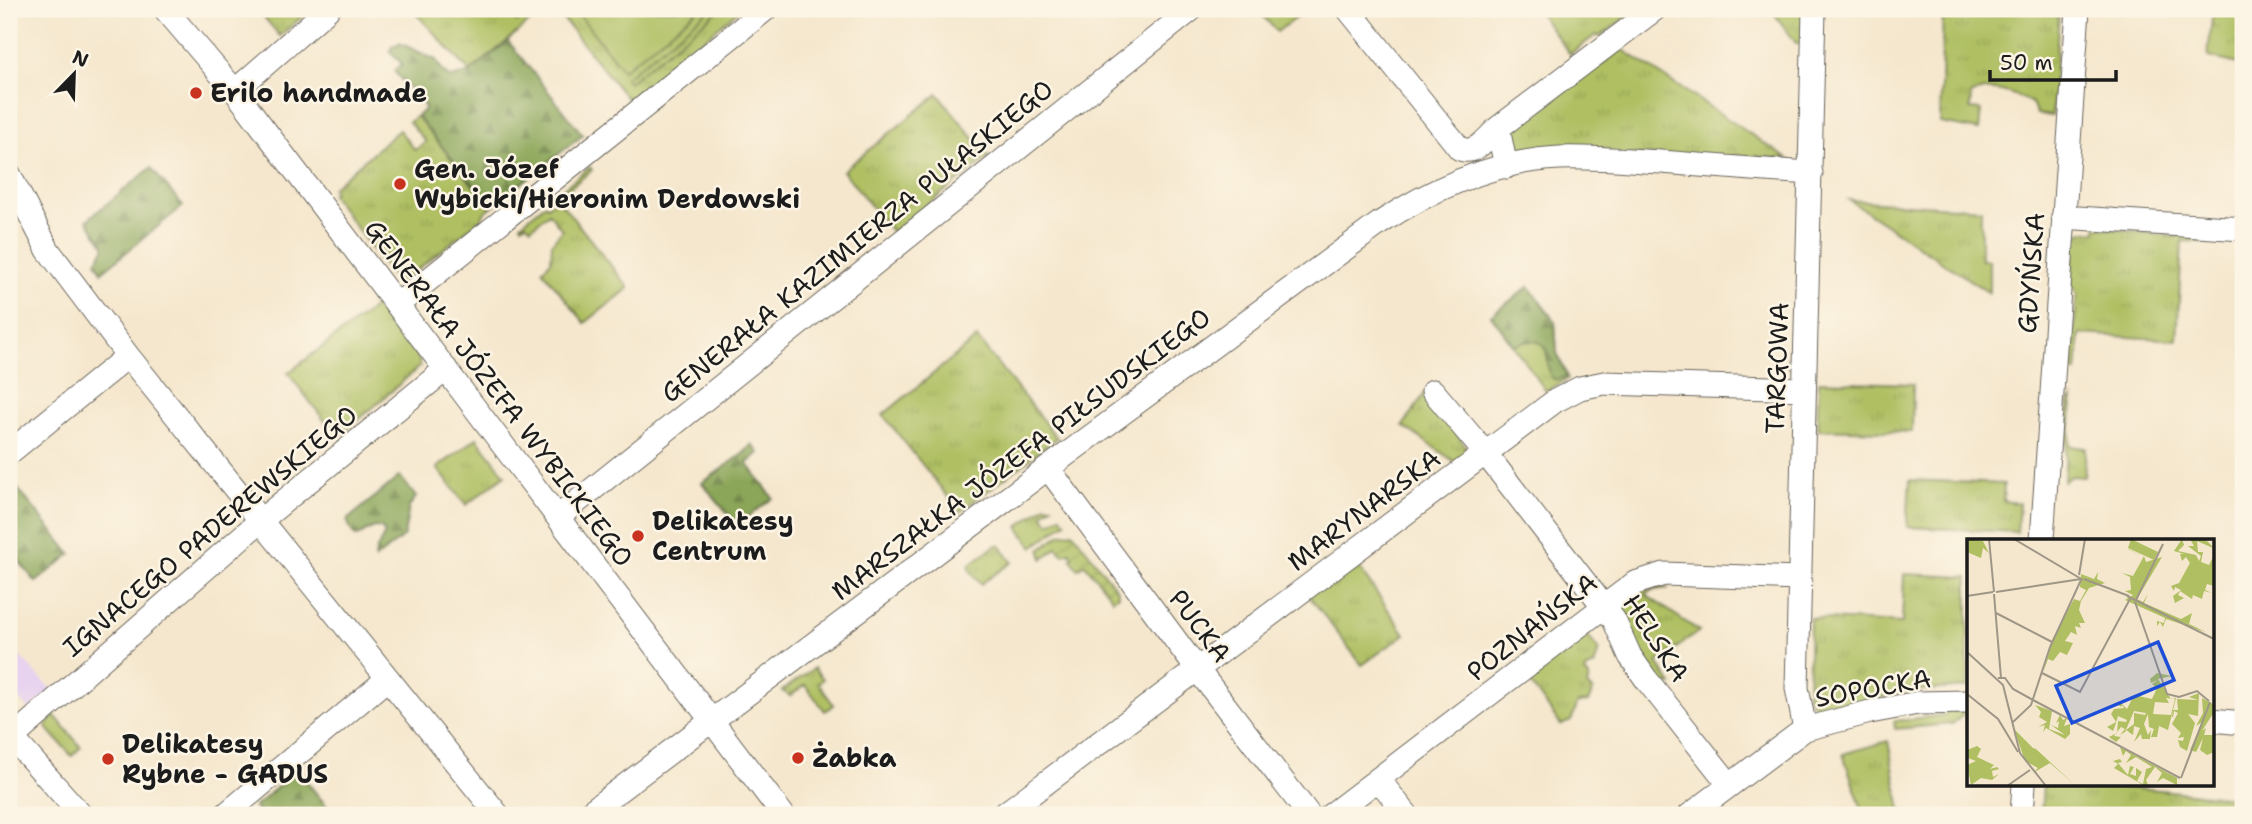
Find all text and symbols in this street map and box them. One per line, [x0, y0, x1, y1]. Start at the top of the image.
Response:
north arrow [38, 38, 108, 108]
scale bar [1990, 38, 2116, 82]
text: N [69, 44, 92, 73]
text: 50 m [2000, 49, 2053, 77]
street label: GENERAŁA KAZIMIERZA PUŁASKIEGO [653, 71, 1060, 410]
place label: Erilo handmade [210, 75, 427, 110]
marker: Erilo handmade [188, 85, 204, 101]
place label: Gen. Józef Wybicki/Hieronim Derdowski [414, 151, 800, 216]
marker: Gen. Józef Wybicki/Hieronim Derdowski [392, 176, 408, 192]
street label: GDYŃSKA [2009, 211, 2052, 335]
street label: GENERAŁA JÓZEFA WYBICKIEGO [357, 212, 642, 573]
street label: MARSZAŁKA JÓZEFA PIŁSUDSKIEGO [824, 299, 1217, 608]
street label: TARGOWA [1757, 302, 1796, 434]
street label: IGNACEGO PADEREWSKIEGO [55, 397, 364, 664]
street label: MARYNARSKA [1280, 441, 1447, 579]
place label: Delikatesy Centrum [652, 503, 794, 568]
marker: Delikatesy Centrum [630, 528, 646, 544]
inset map [1967, 539, 2214, 786]
street label: POZNAŃSKA [1459, 565, 1604, 689]
street label: PUCKA [1161, 582, 1239, 669]
street label: HELSKA [1615, 587, 1698, 688]
street label: SOPOCKA [1812, 660, 1934, 715]
place label: Delikatesy Rybne - GADUS [122, 726, 328, 791]
place label: Żabka [812, 740, 897, 775]
marker: Żabka [790, 750, 806, 766]
marker: Delikatesy Rybne - GADUS [100, 751, 116, 767]

